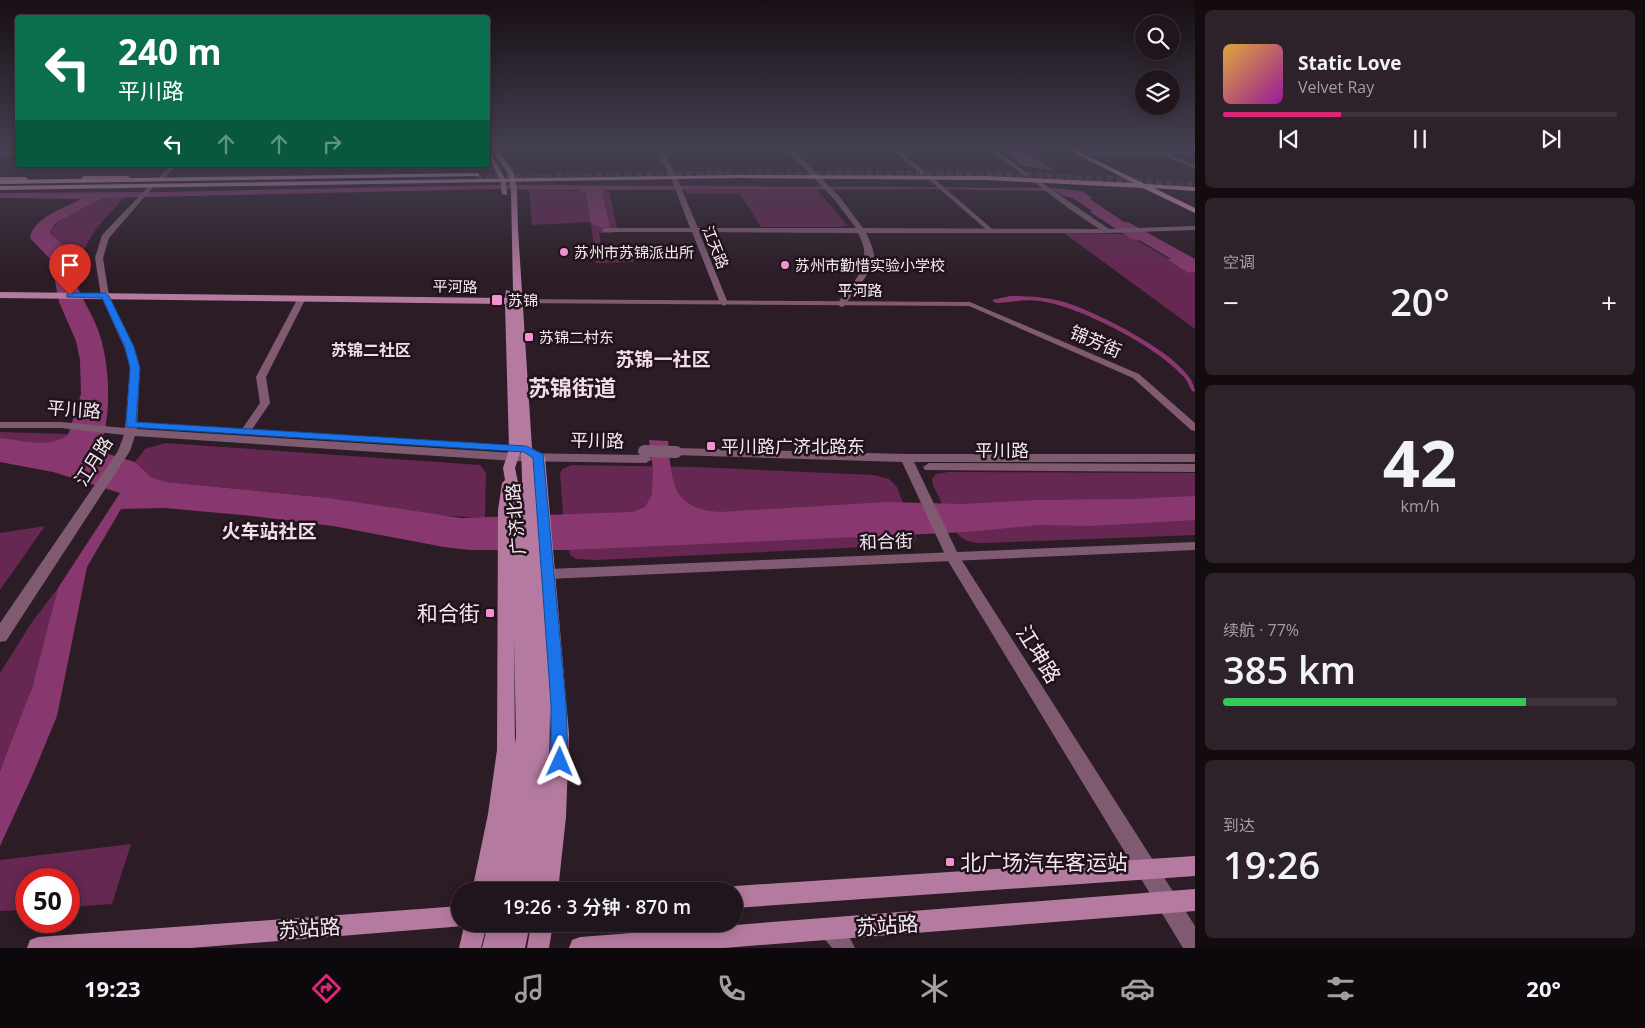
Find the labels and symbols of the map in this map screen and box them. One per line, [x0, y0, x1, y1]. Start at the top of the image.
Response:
street label: 江天路 [698, 222, 734, 272]
place label: 苏州市苏锦派出所 [574, 242, 694, 262]
pin [49, 244, 91, 295]
marker: 苏州市苏锦派出所 [558, 246, 570, 258]
place label: 苏州市勤惜实验小学校 [795, 255, 945, 275]
marker: 苏州市勤惜实验小学校 [779, 259, 791, 271]
street label: 平河路 [432, 276, 478, 296]
street label: 平河路 [837, 280, 883, 300]
place label: 苏锦 [508, 290, 538, 310]
marker: 苏锦 [490, 293, 504, 307]
street label: 锦芳街 [1066, 319, 1126, 363]
place label: 苏锦二村东 [539, 327, 614, 347]
marker: 苏锦二村东 [523, 331, 535, 343]
district label: 苏锦二社区 [331, 339, 411, 361]
district label: 苏锦一社区 [615, 346, 711, 372]
district label: 苏锦街道 [528, 372, 616, 402]
street label: 平川路 [46, 395, 102, 423]
street label: 平川路 [570, 428, 624, 452]
street label: 江月路 [69, 432, 117, 490]
place label: 平川路广济北路东 [721, 434, 865, 458]
street label: 平川路 [975, 438, 1029, 462]
marker: 平川路广济北路东 [705, 440, 717, 452]
street label: 广济北路 [500, 482, 530, 556]
district label: 火车站社区 [221, 518, 317, 544]
street label: 和合街 [859, 528, 913, 554]
place label: 和合街 [417, 599, 480, 627]
marker: 和合街 [484, 607, 496, 619]
street label: 江坤路 [1010, 620, 1068, 688]
position arrow [533, 735, 585, 787]
place label: 北广场汽车客运站 [960, 848, 1128, 876]
marker: 北广场汽车客运站 [944, 856, 956, 868]
speed limit sign: 50 [15, 868, 80, 933]
street label: 苏站路 [855, 909, 919, 941]
street label: 苏站路 [277, 912, 341, 944]

